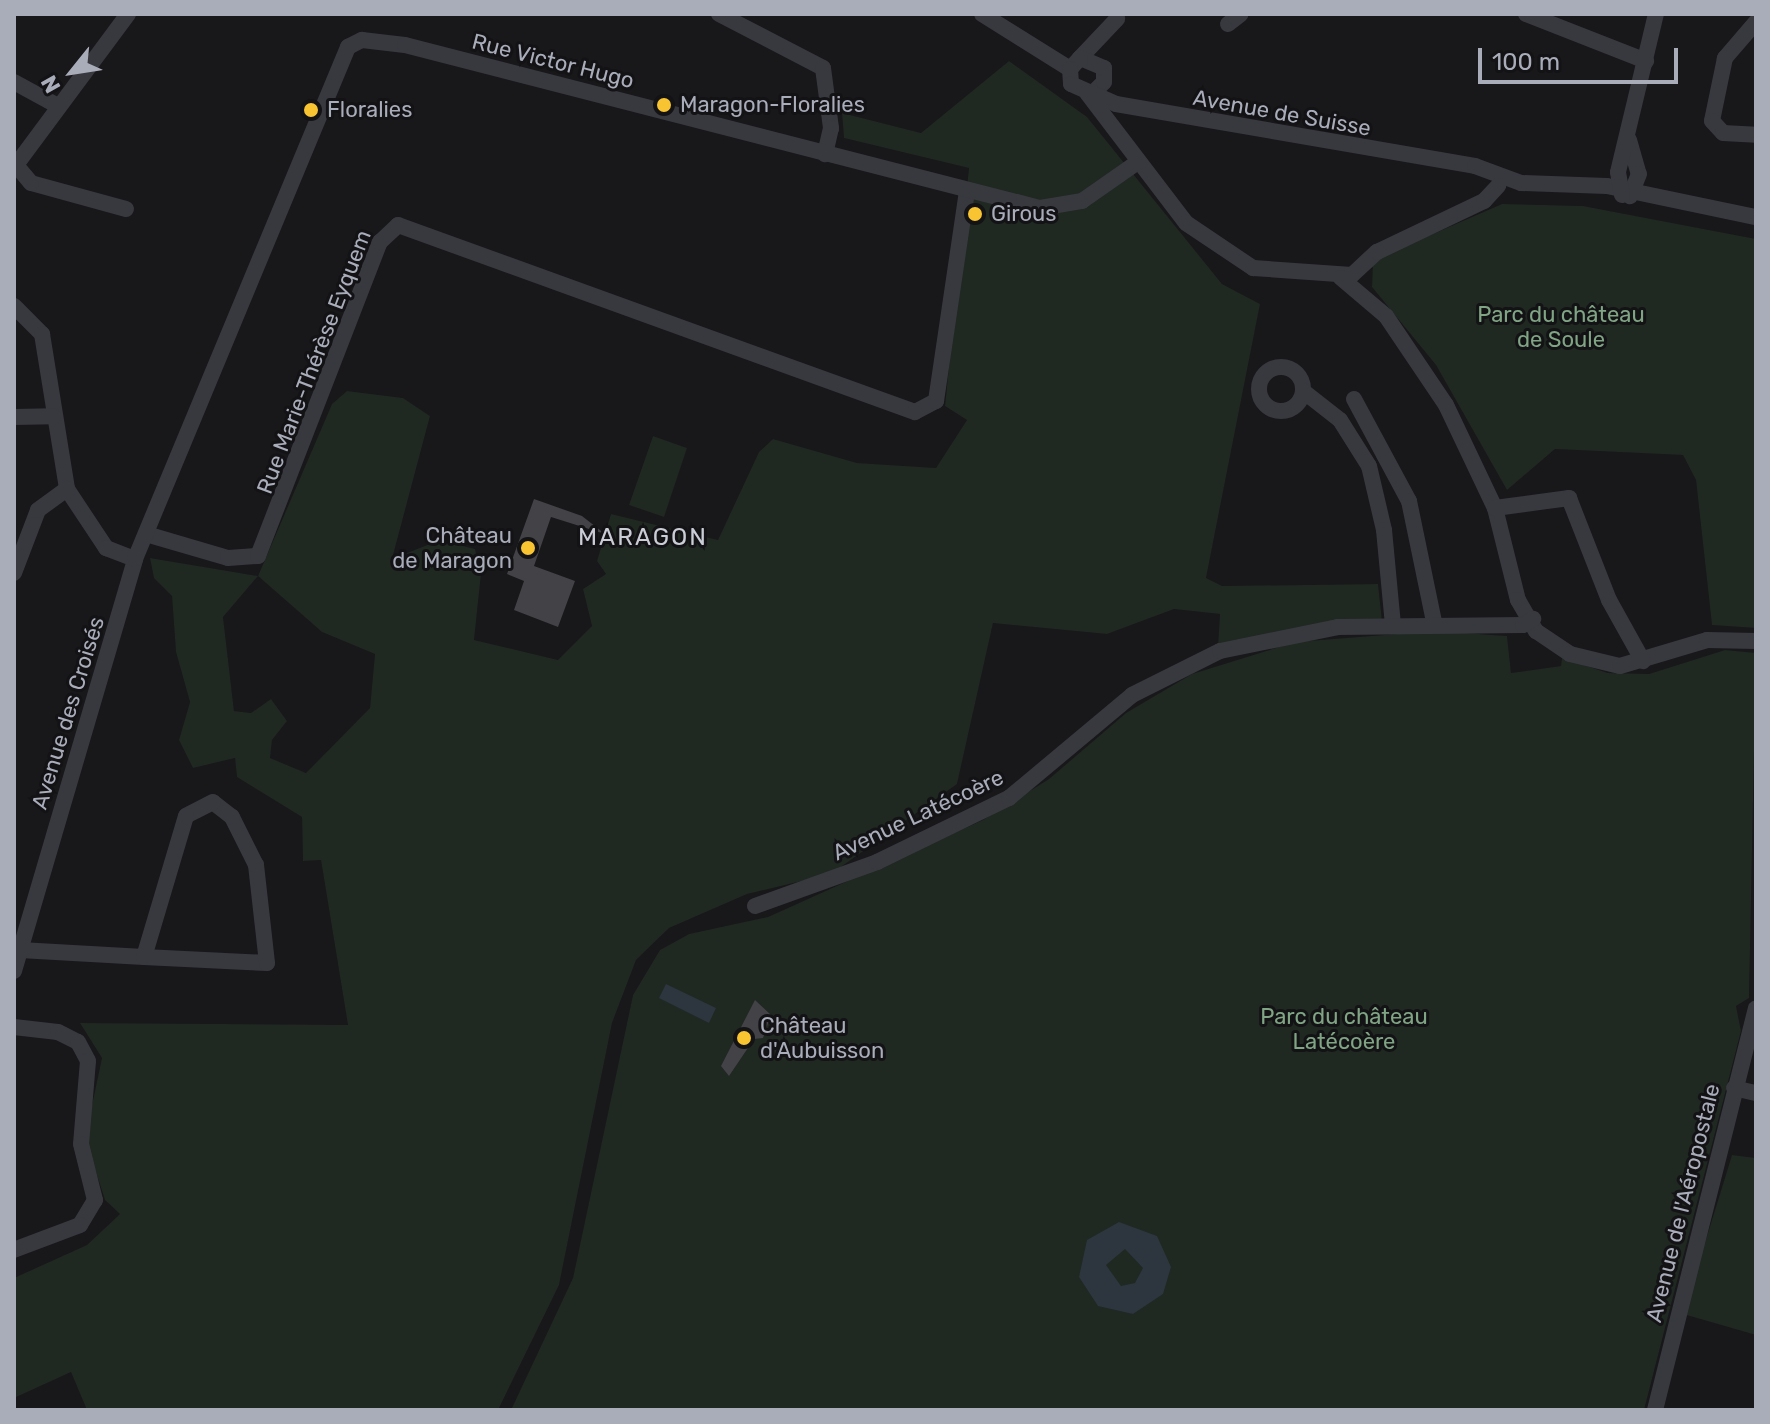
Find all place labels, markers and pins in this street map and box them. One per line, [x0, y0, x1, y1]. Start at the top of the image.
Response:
place label: Maragon-Floralies [680, 92, 865, 118]
marker: Maragon-Floralies [655, 96, 673, 114]
place label: Floralies [327, 97, 412, 123]
marker: Floralies [302, 101, 320, 119]
place label: Girous [991, 201, 1057, 227]
marker: Girous [966, 205, 984, 223]
place label: Château de Maragon [392, 522, 512, 574]
marker: Château de Maragon [519, 539, 537, 557]
place label: Château d'Aubuisson [760, 1012, 884, 1064]
marker: Château d'Aubuisson [735, 1029, 753, 1047]

